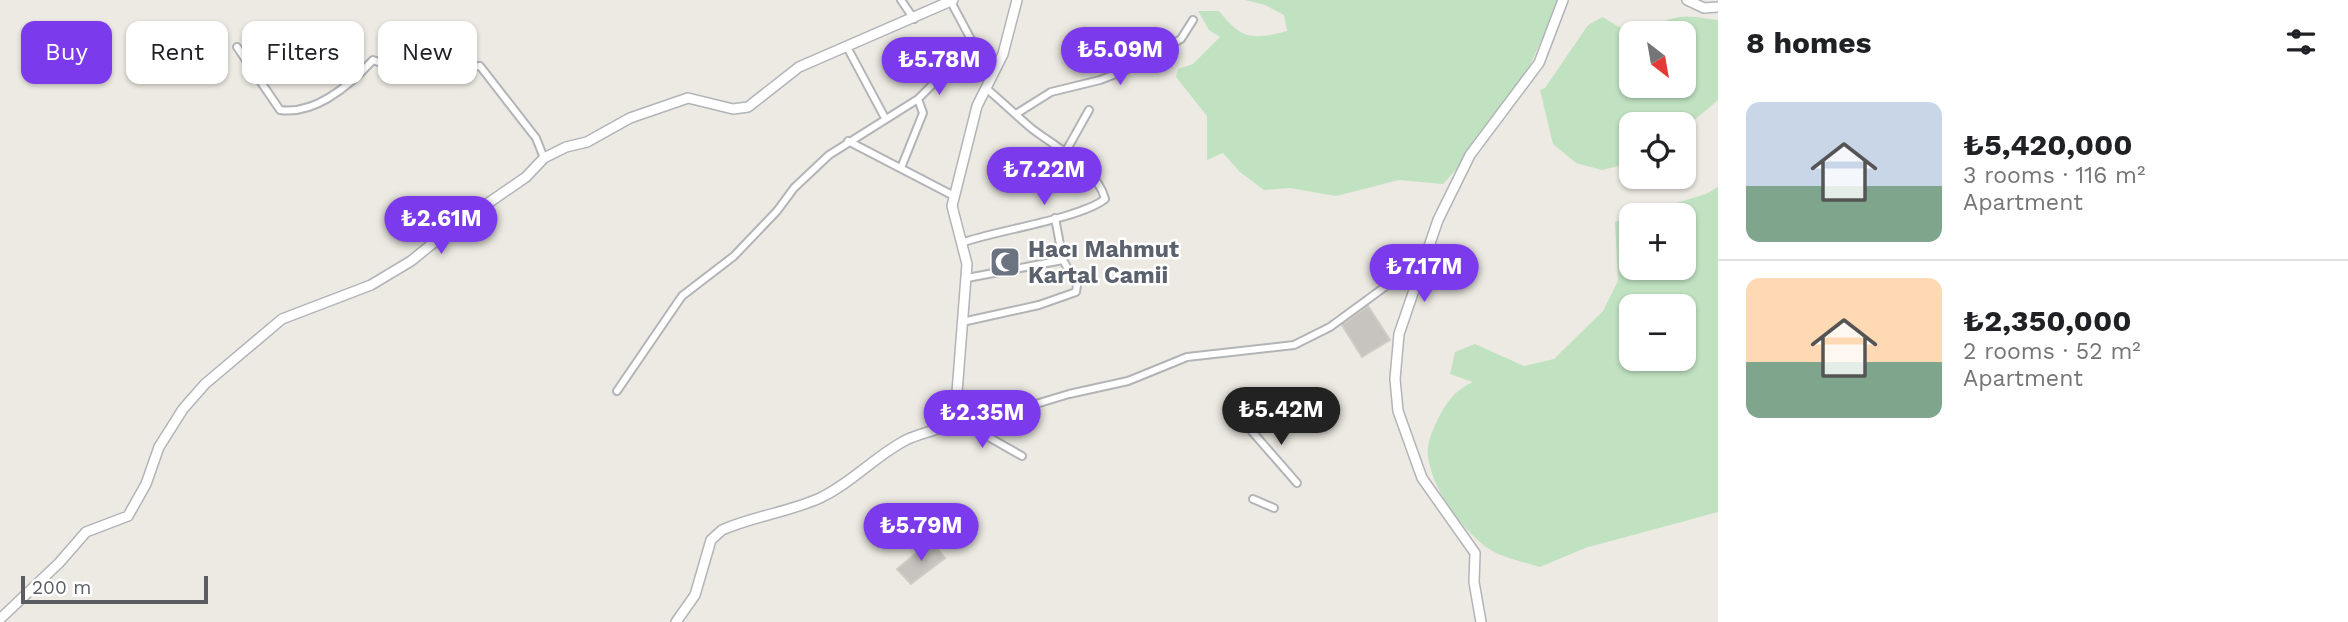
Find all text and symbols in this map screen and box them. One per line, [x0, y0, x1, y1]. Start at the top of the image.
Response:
chip: Buy [21, 21, 112, 84]
chip: Rent [126, 21, 228, 84]
chip: Filters [242, 21, 364, 84]
chip: New [378, 21, 477, 84]
north arrow [1619, 21, 1696, 98]
map controls [1619, 21, 1696, 371]
icon: filters [2282, 23, 2320, 61]
text: 8 homes [1746, 25, 1872, 60]
pin: ₺5.09M [1063, 28, 1177, 87]
text: ₺5.09M [1077, 36, 1163, 63]
pin: ₺5.78M [882, 38, 996, 97]
text: ₺5.78M [898, 46, 980, 73]
button: locate [1619, 112, 1696, 189]
text: ₺5,420,000 [1963, 127, 2133, 162]
icon: home [1802, 130, 1886, 214]
pin: ₺7.22M [987, 148, 1101, 207]
text: ₺7.22M [1003, 156, 1085, 183]
text: 3 rooms · 116 m² [1963, 162, 2145, 189]
text: Apartment [1963, 189, 2083, 216]
pin: ₺2.61M [384, 196, 498, 256]
button: + [1619, 203, 1696, 280]
text: ₺2.61M [400, 205, 482, 232]
place label: Hacı Mahmut Kartal Camii [1028, 236, 1179, 289]
pin: ₺7.17M [1367, 244, 1481, 304]
mosque icon: Hacı Mahmut Kartal Camii [988, 245, 1022, 279]
text: ₺7.17M [1386, 253, 1462, 280]
button: − [1619, 294, 1696, 371]
text: ₺2,350,000 [1963, 303, 2132, 338]
icon: home [1802, 306, 1886, 390]
text: 2 rooms · 52 m² [1963, 338, 2141, 365]
text: Apartment [1963, 365, 2083, 392]
pin: ₺5.42M [1224, 388, 1338, 447]
pin: ₺2.35M [925, 391, 1039, 450]
text: ₺5.42M [1238, 396, 1324, 423]
text: ₺2.35M [940, 399, 1024, 426]
pin: ₺5.79M [864, 504, 978, 563]
text: ₺5.79M [880, 512, 962, 539]
scale bar [21, 573, 208, 605]
text: 200 m [32, 576, 91, 599]

